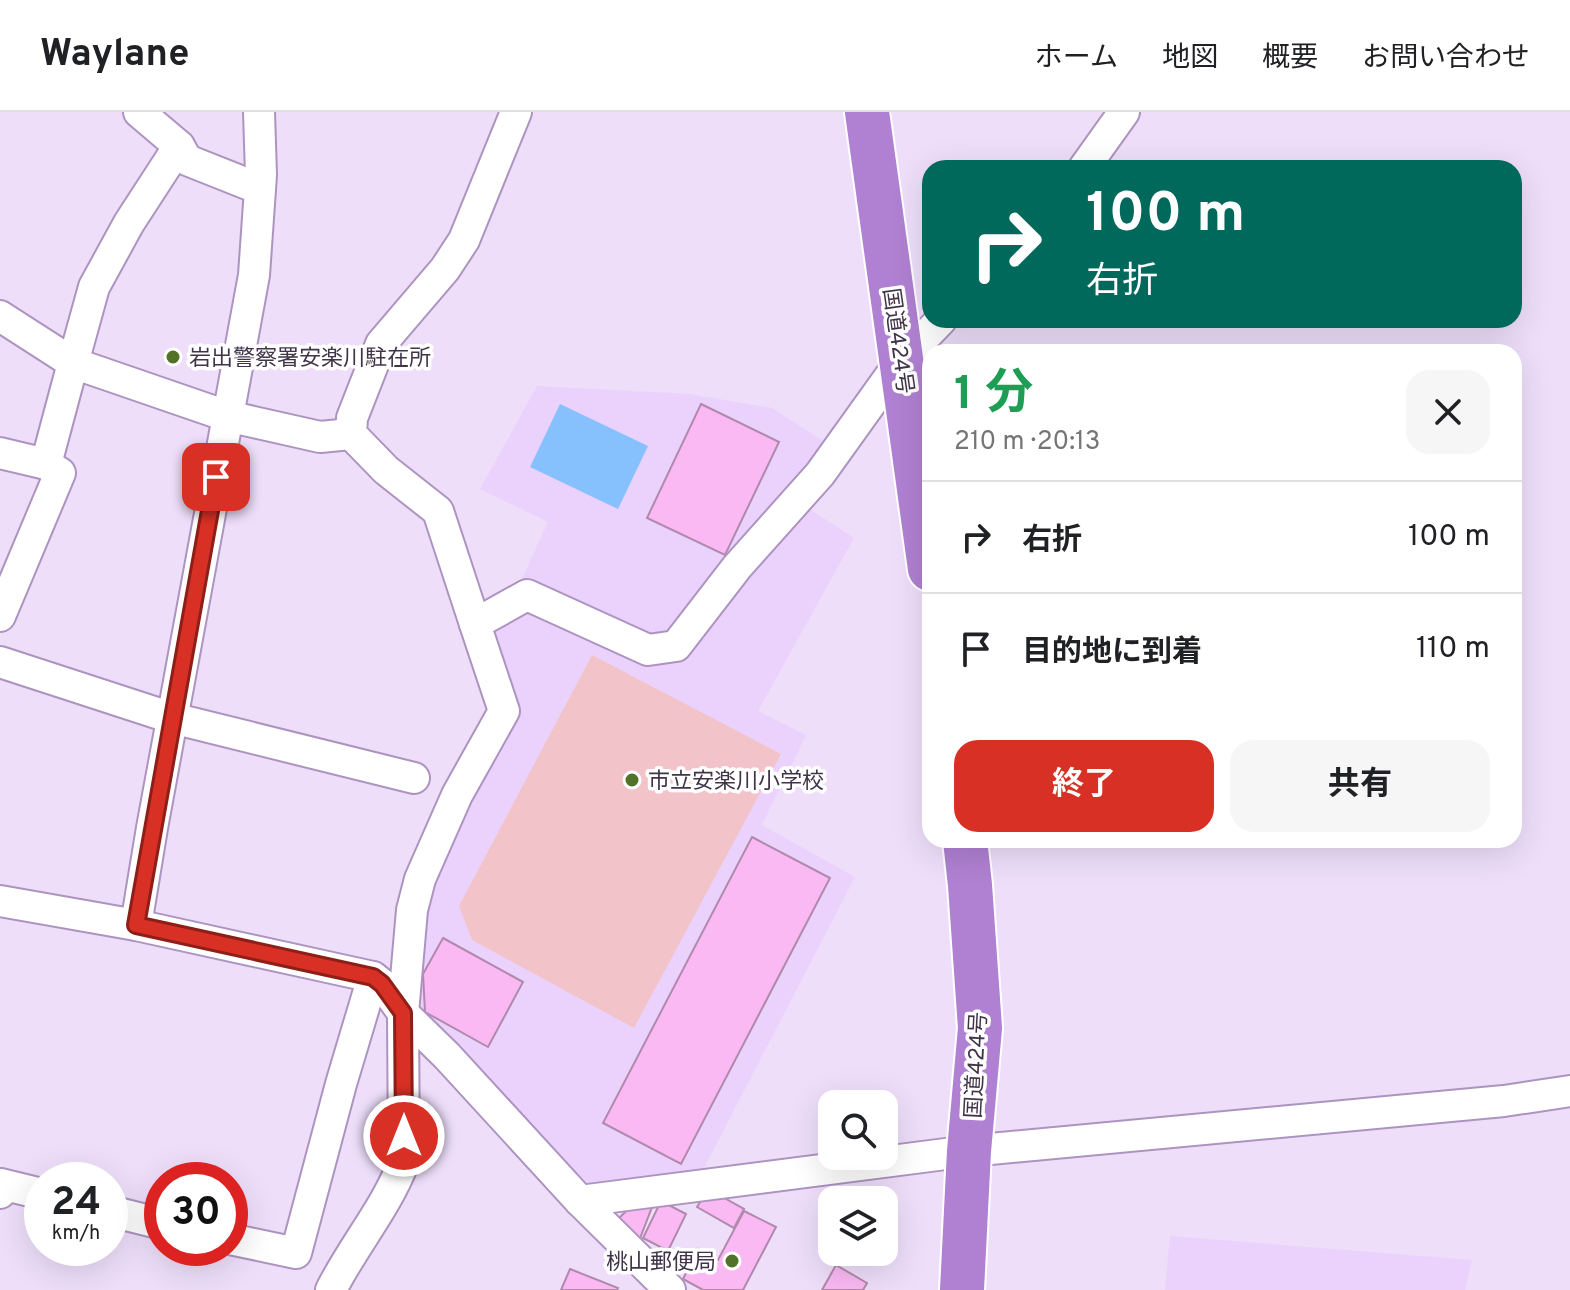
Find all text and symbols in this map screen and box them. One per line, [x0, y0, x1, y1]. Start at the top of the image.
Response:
text: Waylane [40, 31, 189, 80]
text: ホーム [1035, 41, 1118, 77]
text: 地図 [1162, 41, 1218, 77]
text: 概要 [1262, 41, 1318, 77]
text: お問い合わせ [1362, 41, 1530, 77]
text: 100 m [1086, 181, 1245, 251]
icon: right [954, 192, 1058, 296]
text: 右折 [1086, 260, 1158, 306]
street label: 国道424号 [876, 287, 917, 396]
place label: 岩出警察署安楽川駐在所 [189, 346, 431, 373]
marker: 岩出警察署安楽川駐在所 [164, 348, 182, 366]
text: 1 分 [954, 366, 1033, 426]
button: close [1406, 370, 1490, 454]
text: 210 m · 20:13 [954, 426, 1100, 459]
pin [182, 443, 250, 511]
icon: arrive [194, 455, 238, 499]
icon: right [954, 515, 998, 559]
text: 100 m [1408, 519, 1490, 556]
text: 右折 [1022, 523, 1082, 560]
icon: arrive [954, 627, 998, 671]
text: 110 m [1416, 631, 1490, 668]
text: 目的地に到着 [1022, 635, 1202, 672]
button: 終了 [954, 740, 1214, 832]
button: 共有 [1230, 740, 1490, 832]
place label: 市立安楽川小学校 [648, 769, 824, 796]
marker: 市立安楽川小学校 [623, 771, 641, 789]
street label: 国道424号 [961, 1011, 994, 1119]
map controls [818, 1090, 898, 1266]
button: search [818, 1090, 898, 1170]
position arrow [362, 1094, 446, 1178]
speed limit sign: 30 [144, 1162, 248, 1266]
text: 24 [51, 1179, 101, 1229]
button: layers [818, 1186, 898, 1266]
text: km/h [52, 1221, 100, 1247]
place label: 桃山郵便局 [606, 1250, 716, 1277]
marker: 桃山郵便局 [723, 1252, 741, 1270]

